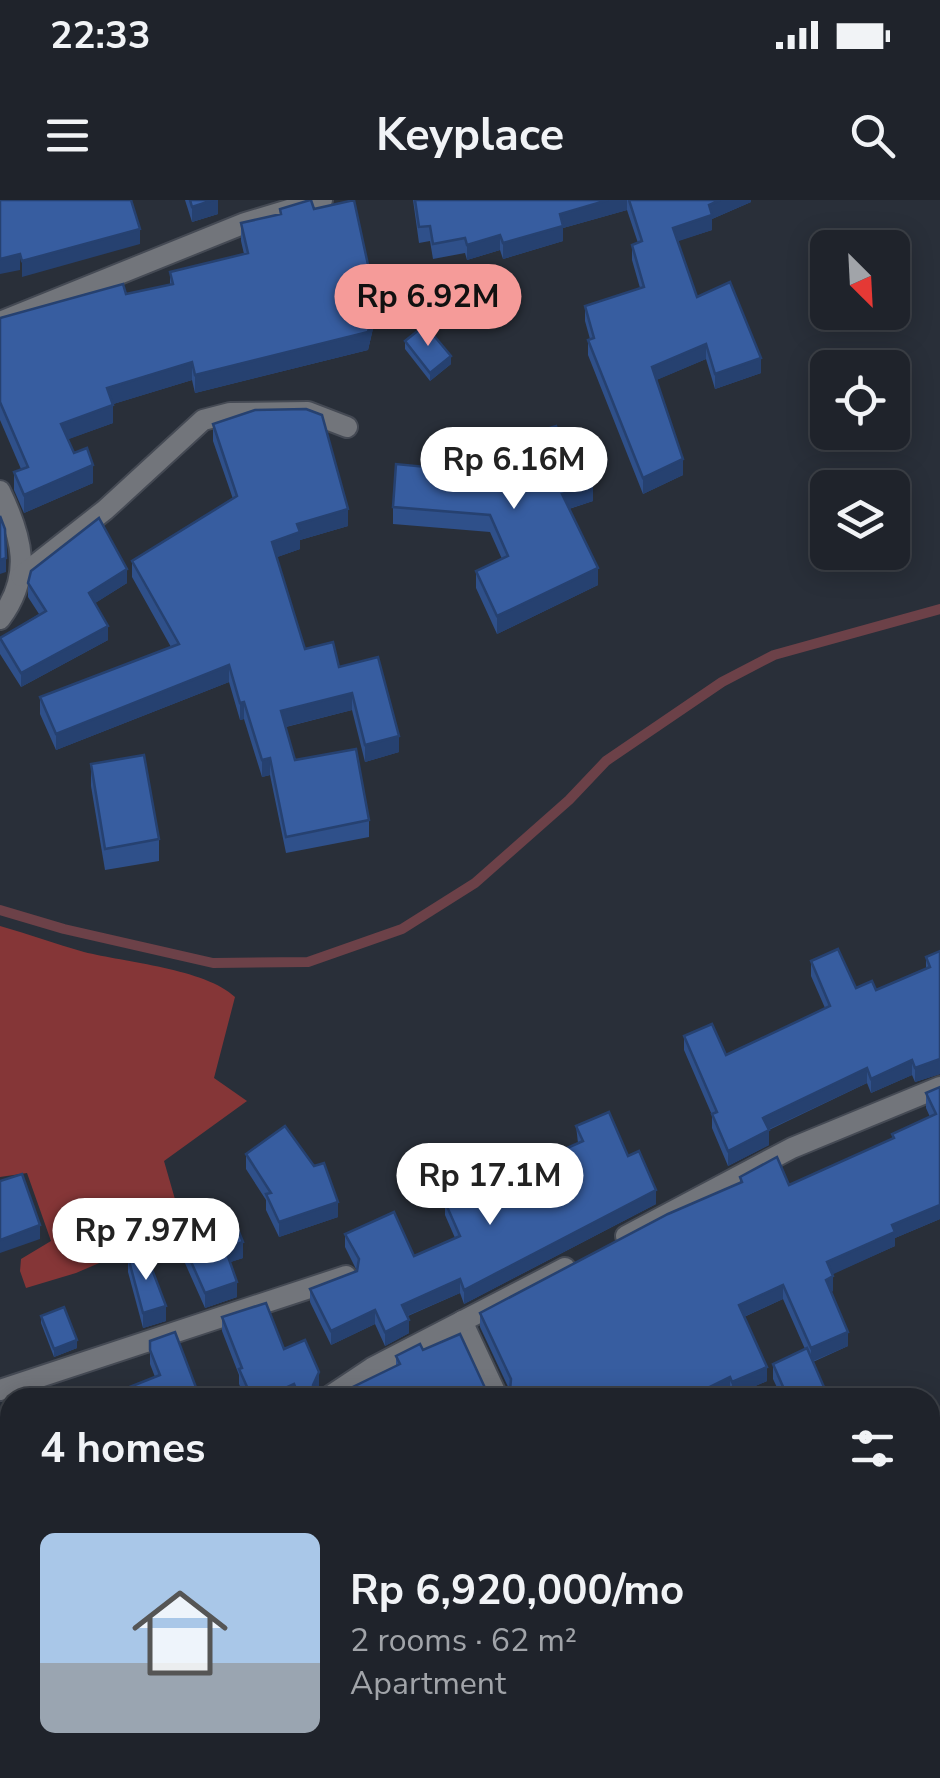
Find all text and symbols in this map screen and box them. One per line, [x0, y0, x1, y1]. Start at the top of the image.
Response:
text: 22:33 [50, 10, 151, 61]
text: Keyplace [376, 105, 564, 166]
icon: menu [40, 108, 95, 163]
icon: search [845, 108, 900, 163]
north arrow [810, 230, 910, 330]
map controls [810, 230, 910, 570]
pin: Rp 6.92M [325, 264, 531, 349]
text: Rp 6.92M [356, 275, 500, 318]
button: locate [810, 350, 910, 450]
pin: Rp 6.16M [411, 427, 617, 512]
text: Rp 6.16M [442, 438, 586, 481]
button: layers [810, 470, 910, 570]
pin: Rp 17.1M [387, 1143, 593, 1228]
text: Rp 17.1M [418, 1154, 562, 1197]
pin: Rp 7.97M [43, 1198, 249, 1283]
text: Rp 7.97M [74, 1209, 218, 1252]
text: 4 homes [40, 1420, 205, 1477]
icon: filters [845, 1421, 900, 1476]
text: Rp 6,920,000/mo [350, 1562, 684, 1619]
icon: home [120, 1573, 240, 1693]
text: 2 rooms · 62 m² [350, 1619, 577, 1662]
text: Apartment [350, 1662, 506, 1705]

